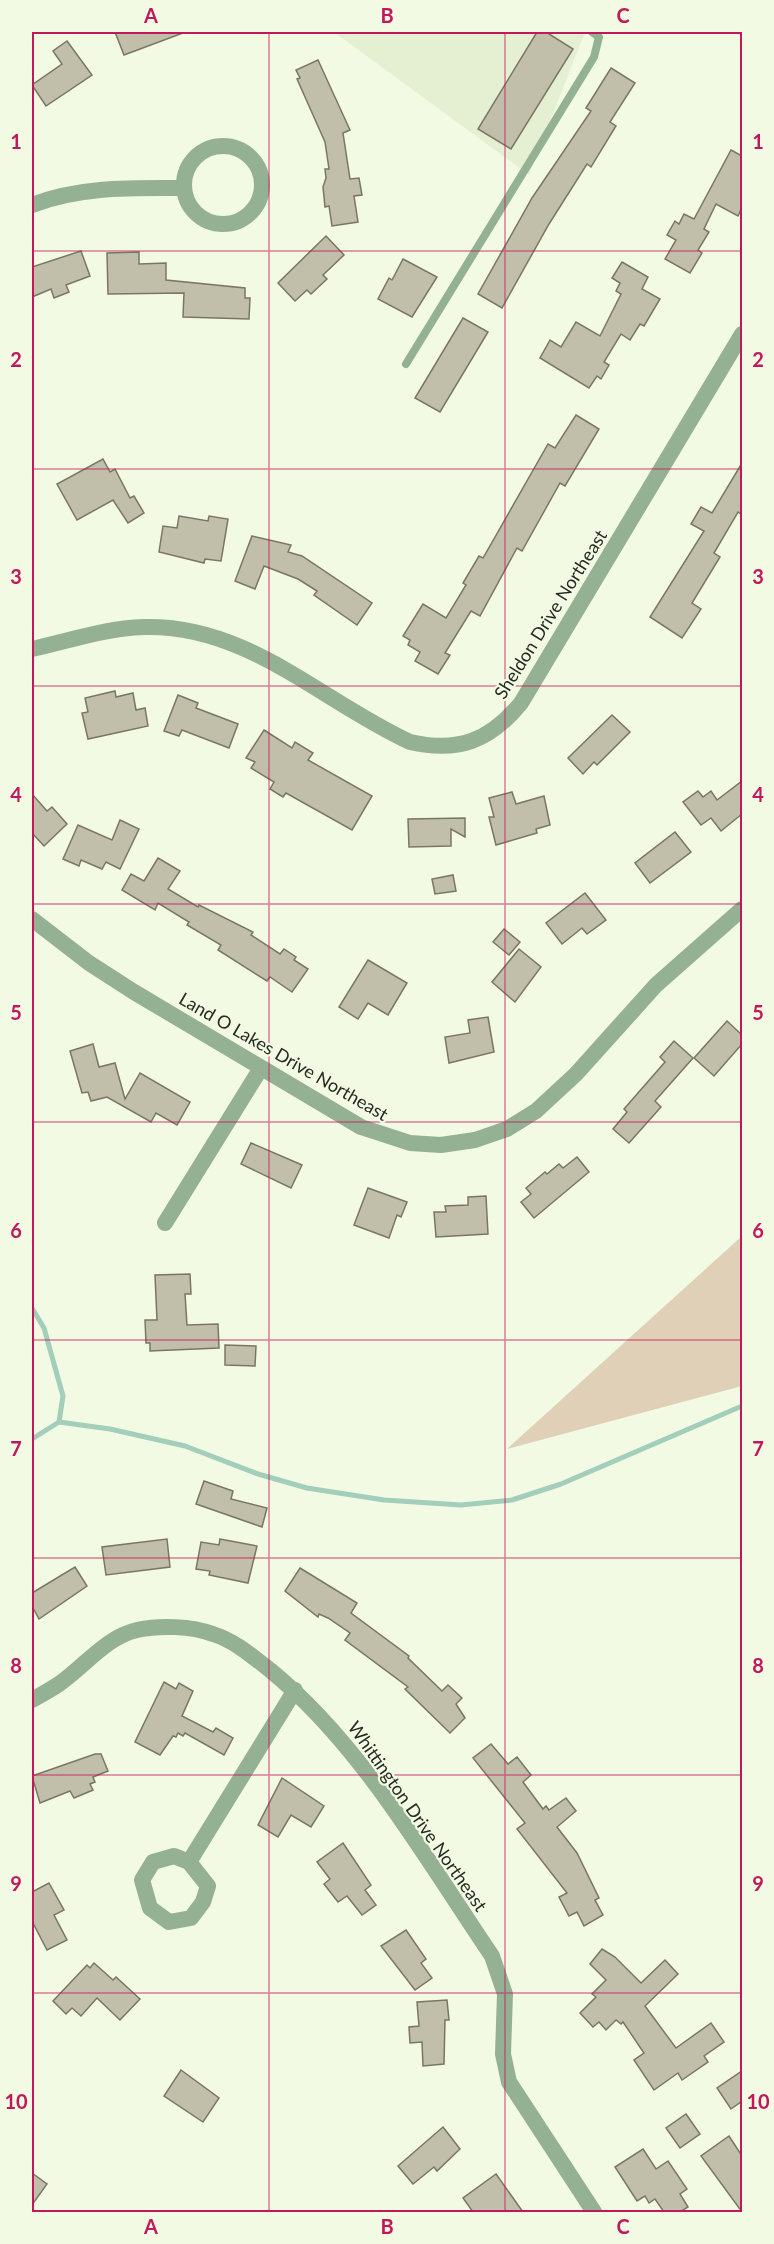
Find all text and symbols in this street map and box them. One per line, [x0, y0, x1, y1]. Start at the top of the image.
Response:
text: A [143, 3, 158, 27]
text: B [380, 3, 394, 27]
text: C [616, 3, 630, 27]
text: 1 [10, 129, 22, 153]
text: 1 [752, 129, 764, 153]
text: 2 [10, 347, 22, 371]
text: 2 [752, 347, 764, 371]
street label: Sheldon Drive Northeast [489, 525, 611, 703]
text: 3 [10, 564, 22, 588]
text: 3 [752, 564, 764, 588]
text: 4 [10, 782, 22, 806]
text: 4 [752, 782, 764, 806]
street label: Land O Lakes Drive Northeast [176, 987, 393, 1125]
text: 5 [10, 1000, 22, 1024]
text: 5 [752, 1000, 764, 1024]
text: 6 [10, 1218, 22, 1242]
text: 6 [752, 1218, 764, 1242]
text: 7 [10, 1436, 22, 1460]
text: 7 [752, 1436, 764, 1460]
text: 8 [10, 1653, 22, 1677]
text: 8 [752, 1653, 764, 1677]
street label: Whittington Drive Northeast [344, 1717, 492, 1916]
text: 9 [10, 1871, 22, 1895]
text: 9 [752, 1871, 764, 1895]
text: 10 [4, 2089, 28, 2113]
text: 10 [746, 2089, 770, 2113]
text: A [143, 2214, 158, 2238]
text: B [380, 2214, 394, 2238]
text: C [616, 2214, 630, 2238]

